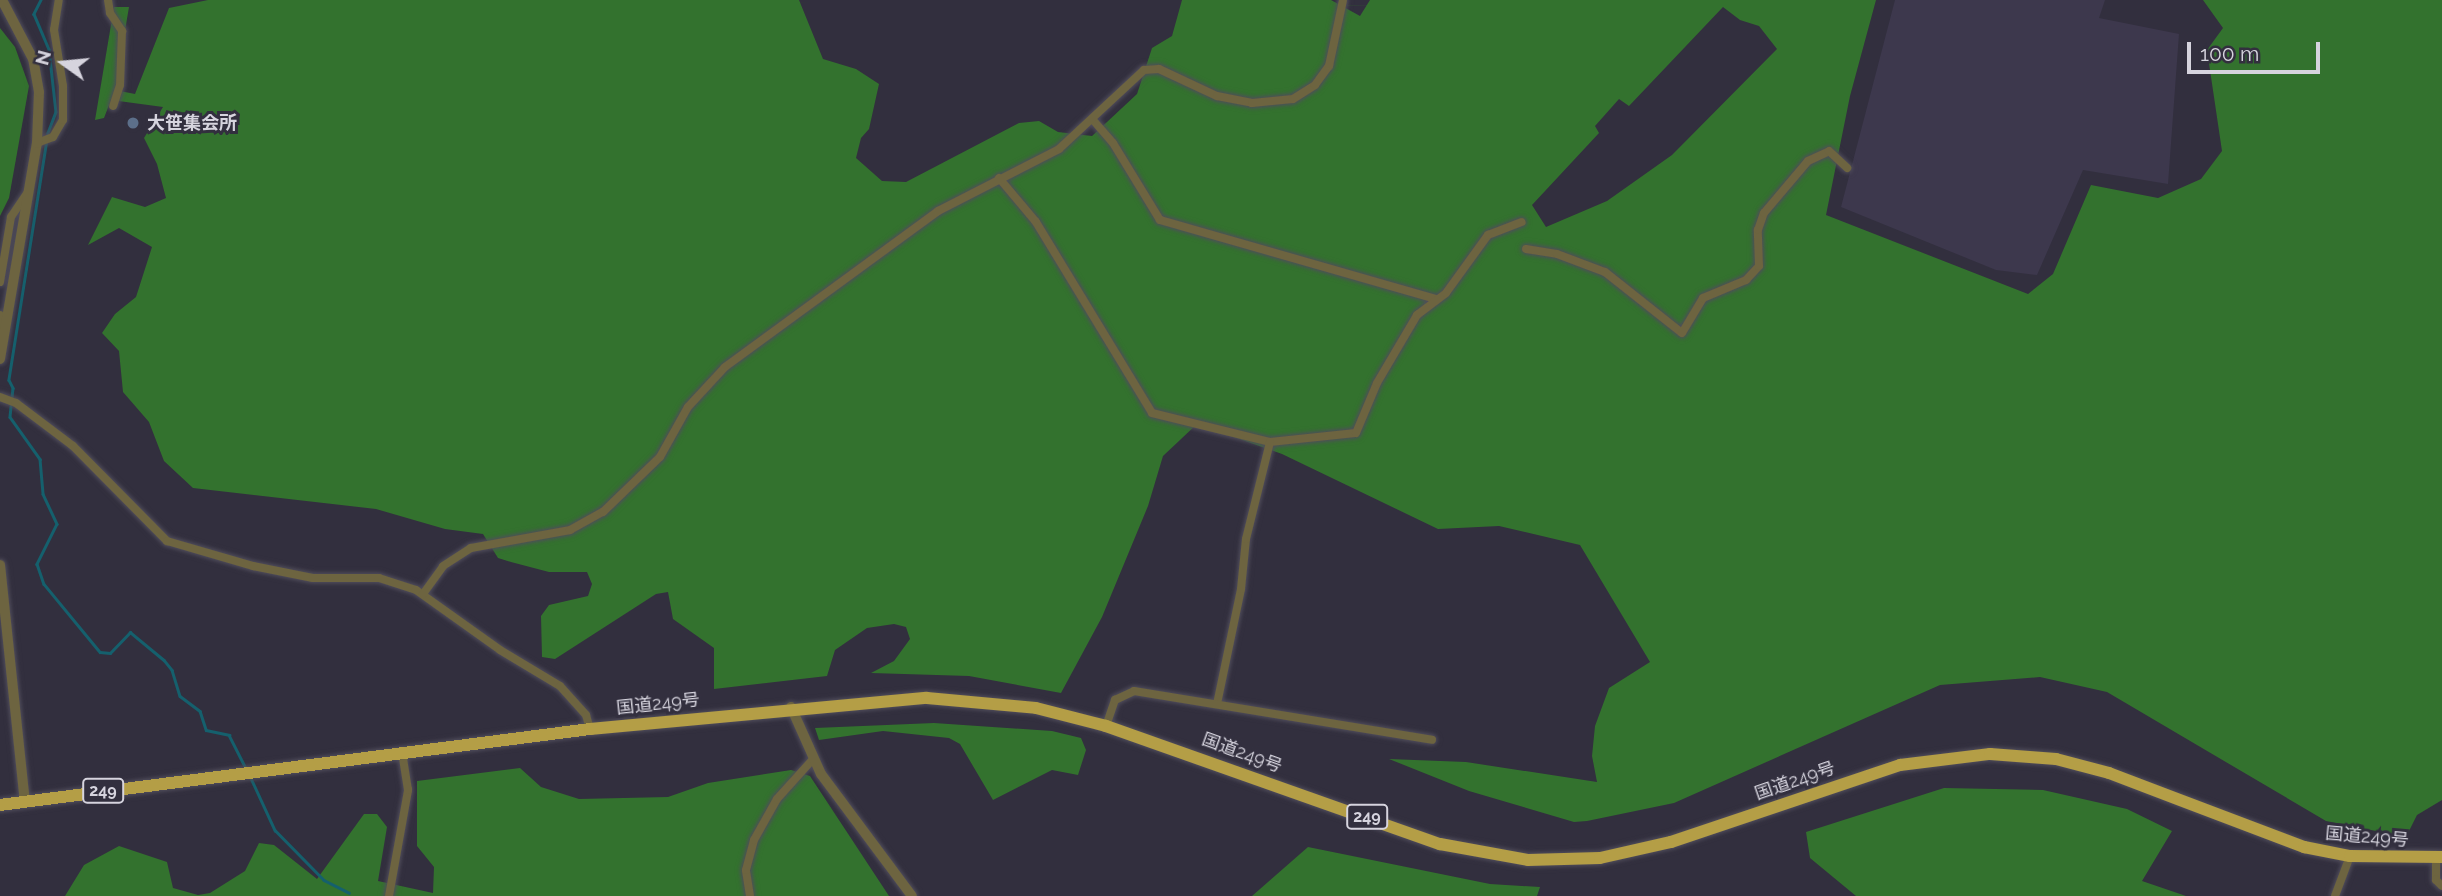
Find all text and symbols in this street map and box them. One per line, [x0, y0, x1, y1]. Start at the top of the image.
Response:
north arrow [28, 28, 98, 98]
scale bar [2190, 28, 2323, 72]
text: 100 m [2200, 41, 2259, 66]
text: N [30, 48, 55, 67]
place label: 大笹集会所 [147, 112, 237, 134]
marker: 大笹集会所 [125, 115, 141, 131]
street label: 国道249号 [615, 689, 701, 719]
street label: 国道249号 [1199, 729, 1285, 777]
street label: 国道249号 [1752, 757, 1838, 805]
road number: 249 [82, 778, 124, 804]
road number: 249 [1346, 804, 1388, 830]
street label: 国道249号 [2324, 823, 2410, 851]

